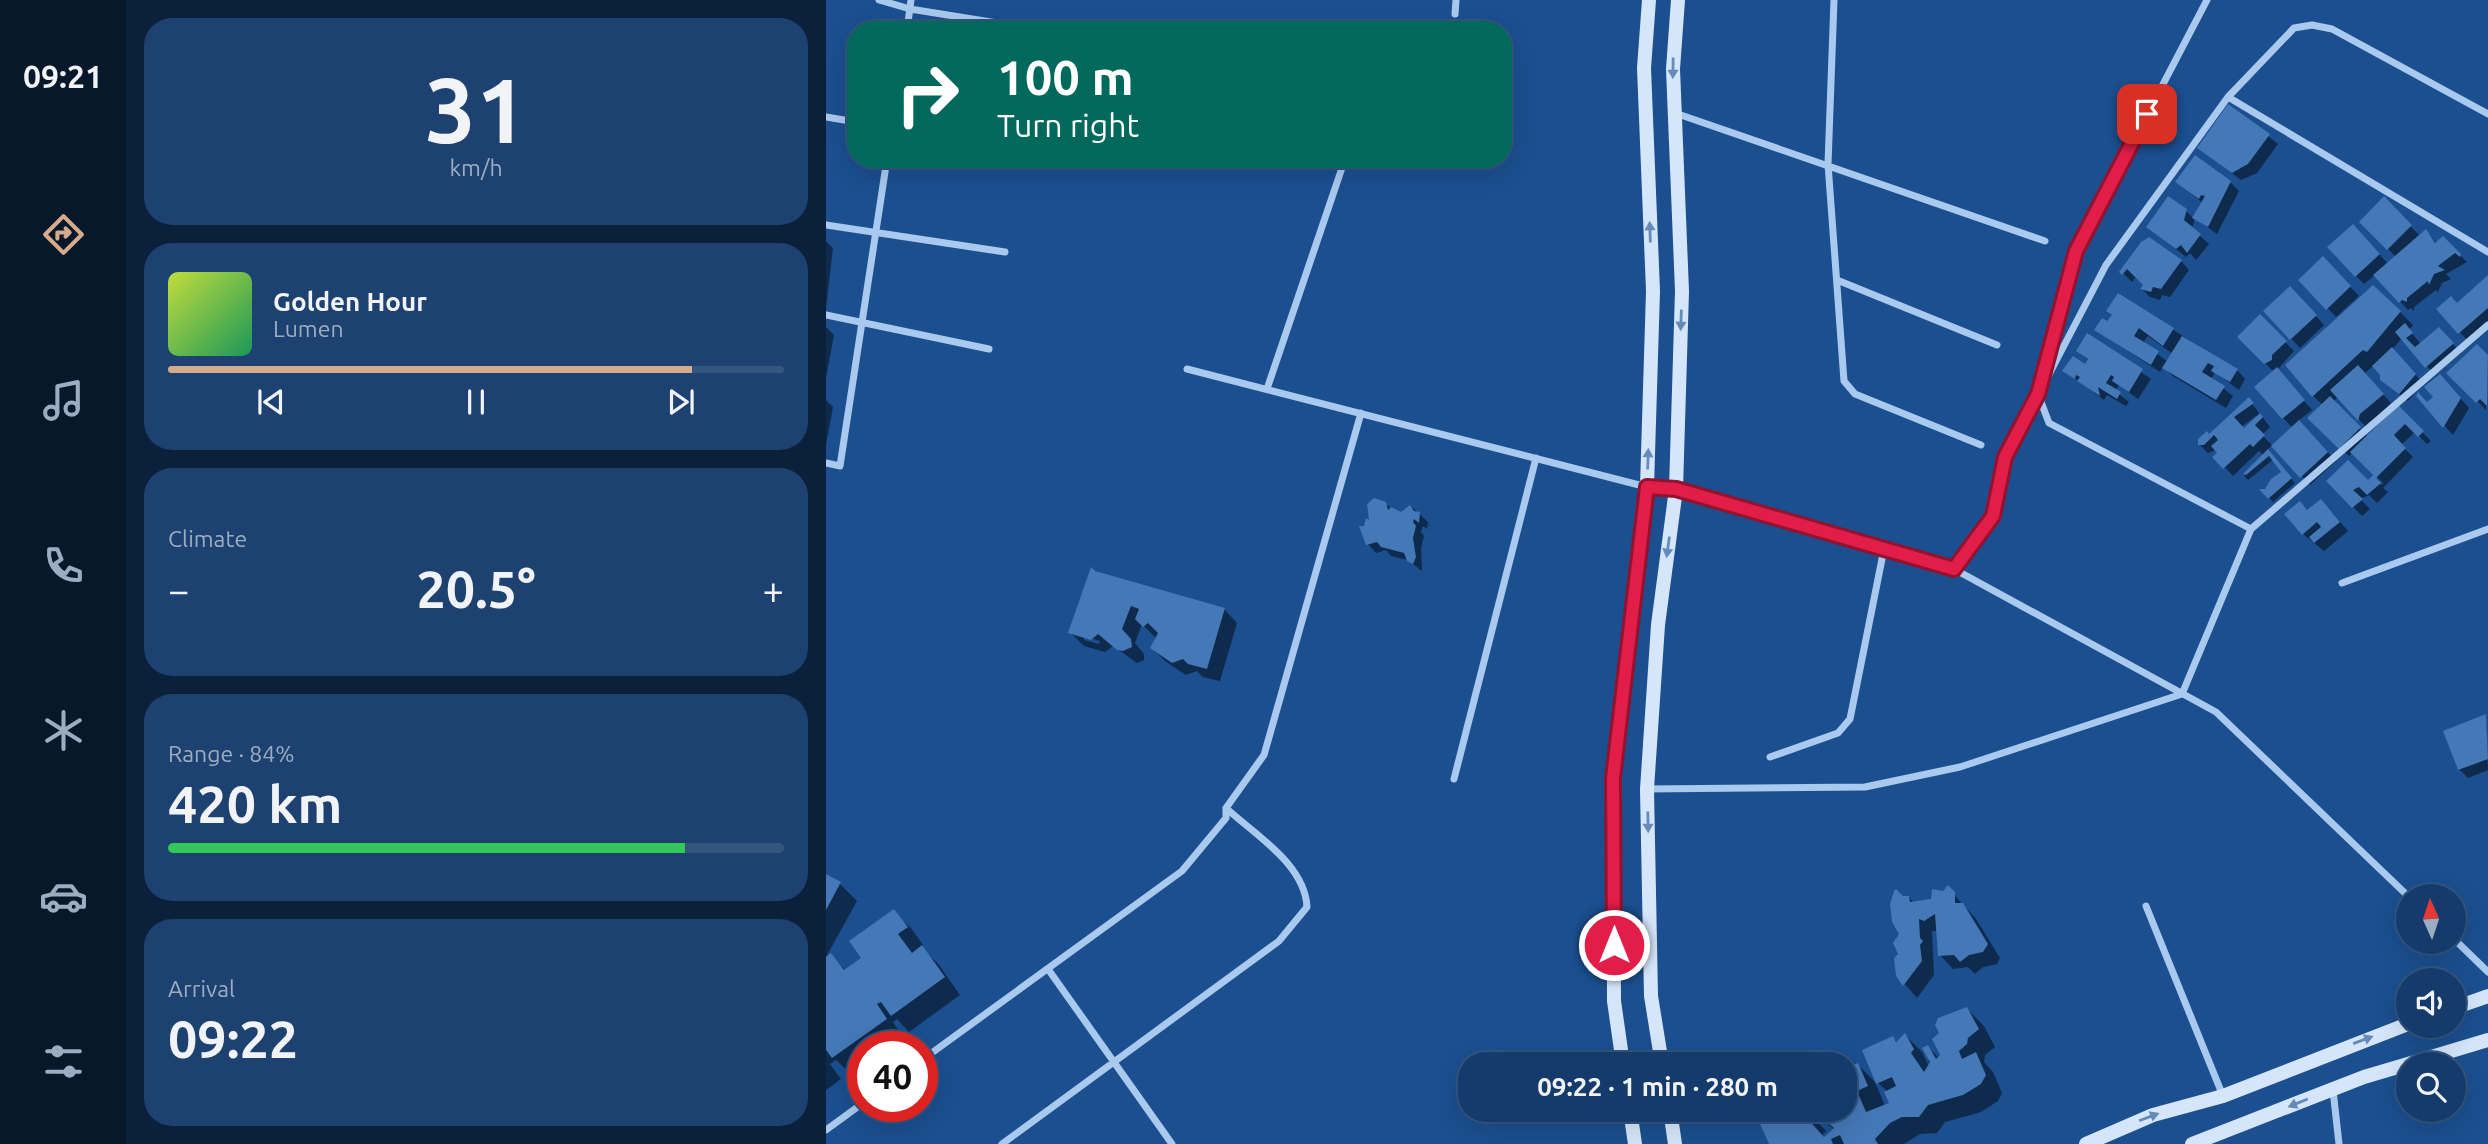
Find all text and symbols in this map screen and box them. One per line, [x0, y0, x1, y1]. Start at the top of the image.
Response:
icon: right [882, 49, 973, 140]
text: 100 m [997, 49, 1134, 104]
one-way arrow [1668, 57, 1679, 79]
text: 09:21 [23, 58, 103, 94]
text: 31 [425, 58, 527, 160]
pin [2117, 84, 2177, 144]
icon: arrive [2128, 95, 2166, 133]
text: Turn right [997, 107, 1139, 143]
text: km/h [449, 155, 503, 180]
icon: directions [39, 210, 88, 259]
one-way arrow [1645, 221, 1656, 243]
text: Golden Hour [273, 287, 427, 316]
one-way arrow [1675, 309, 1687, 331]
text: Lumen [273, 316, 344, 341]
icon: music [39, 376, 88, 425]
icon: previous [252, 383, 290, 421]
icon: pause [457, 383, 495, 421]
icon: next [662, 383, 700, 421]
one-way arrow [1642, 448, 1653, 470]
text: Climate [168, 526, 247, 551]
one-way arrow [1663, 536, 1674, 558]
icon: phone [39, 541, 88, 590]
text: 20.5° [416, 560, 536, 618]
text: − [168, 569, 189, 611]
text: + [763, 569, 784, 611]
icon: climate [39, 706, 88, 755]
text: Range · 84% [168, 741, 295, 766]
text: 420 km [168, 775, 342, 833]
one-way arrow [1642, 811, 1654, 833]
icon: car [39, 872, 88, 921]
north arrow [2396, 884, 2466, 954]
map controls [2396, 884, 2466, 1122]
position arrow [1577, 908, 1651, 982]
button: sound [2396, 968, 2466, 1038]
text: Arrival [168, 976, 235, 1001]
text: 09:22 [168, 1010, 298, 1068]
speed limit sign: 40 [847, 1031, 938, 1122]
one-way arrow [2352, 1034, 2373, 1045]
icon: filters [39, 1037, 88, 1086]
button: search [2396, 1052, 2466, 1122]
text: 09:22 · 1 min · 280 m [1537, 1072, 1778, 1101]
one-way arrow [2287, 1098, 2308, 1109]
one-way arrow [2139, 1112, 2160, 1123]

